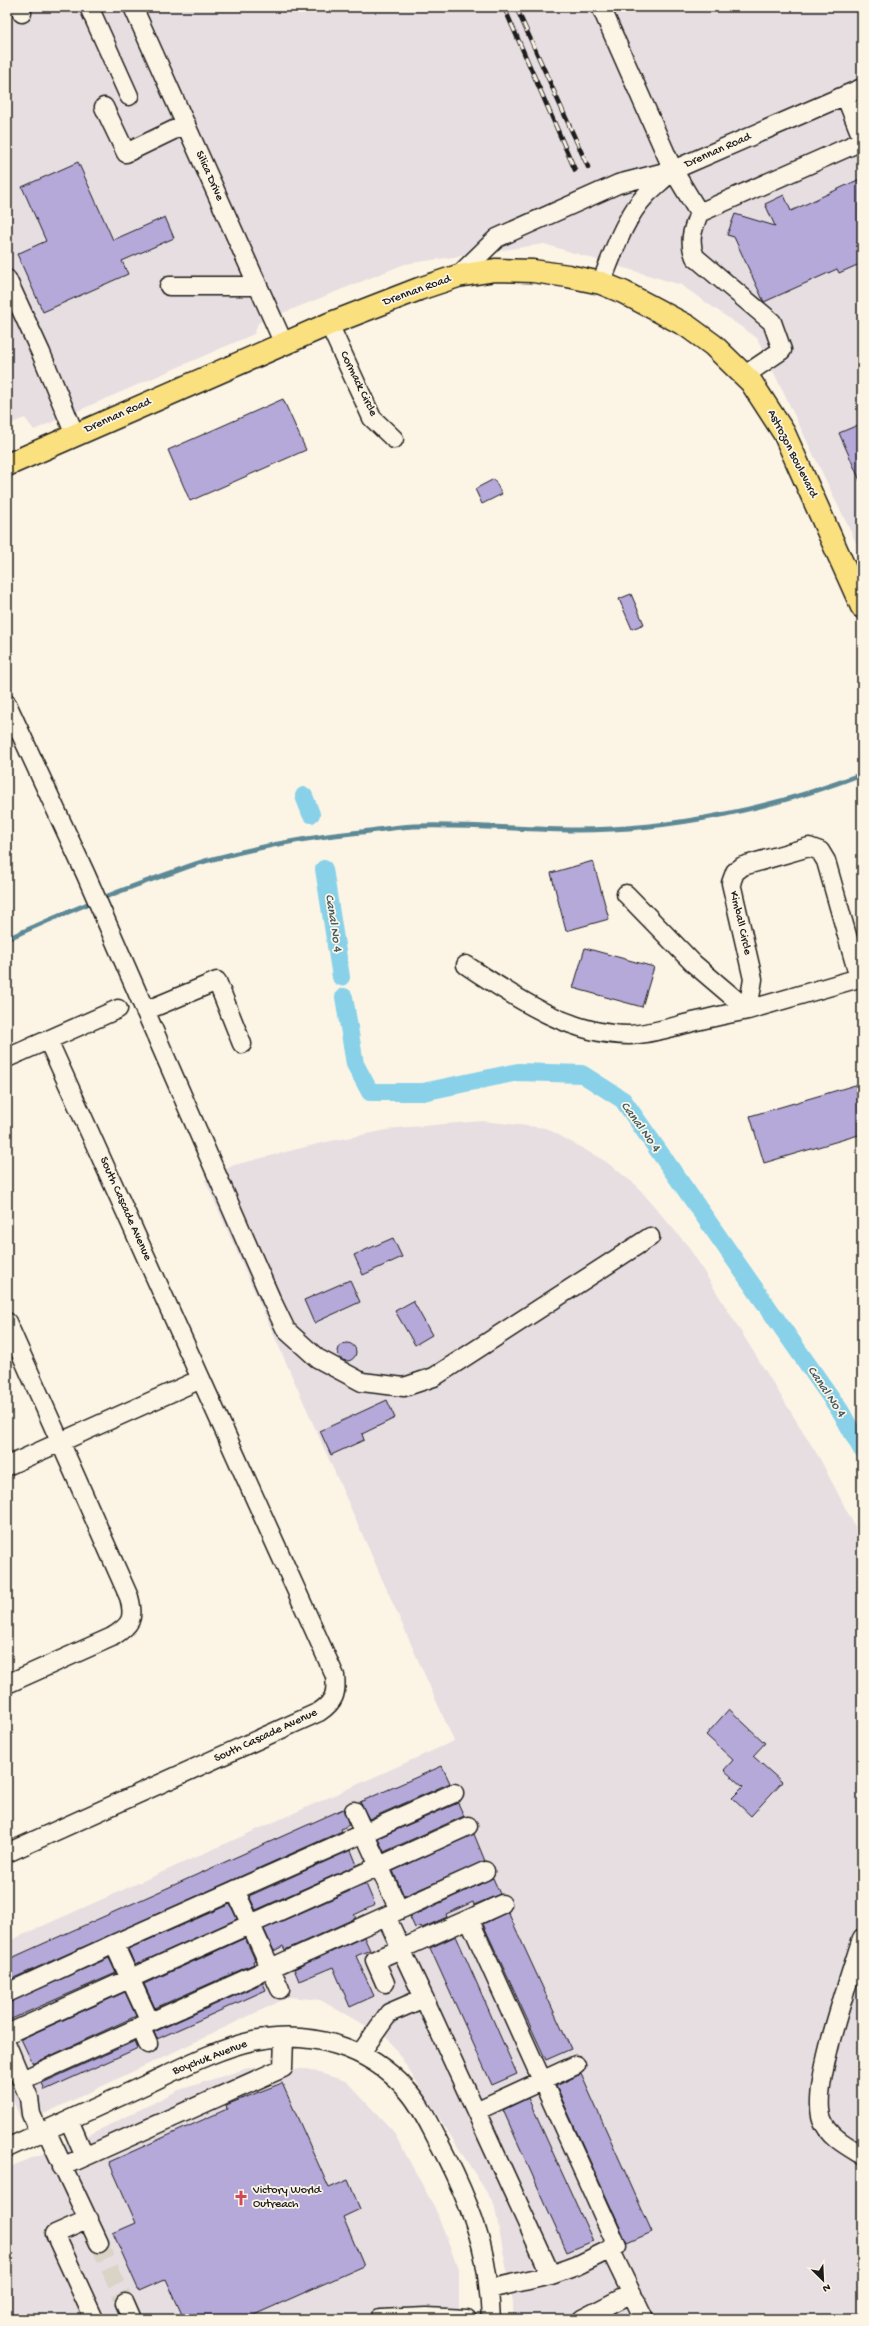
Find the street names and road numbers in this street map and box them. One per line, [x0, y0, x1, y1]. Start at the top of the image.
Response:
street label: Drennan Road [682, 130, 754, 172]
street label: Silica Drive [192, 149, 227, 204]
street label: Drennan Road [380, 272, 454, 310]
street label: Cormack Circle [336, 349, 380, 420]
street label: Drennan Road [82, 395, 154, 437]
street label: Astrozon Boulevard [764, 408, 821, 501]
street label: Kimball Circle [726, 890, 754, 957]
street label: South Cascade Avenue [96, 1155, 155, 1264]
street label: South Cascade Avenue [212, 1706, 320, 1766]
street label: Boychuk Avenue [170, 2037, 250, 2079]

